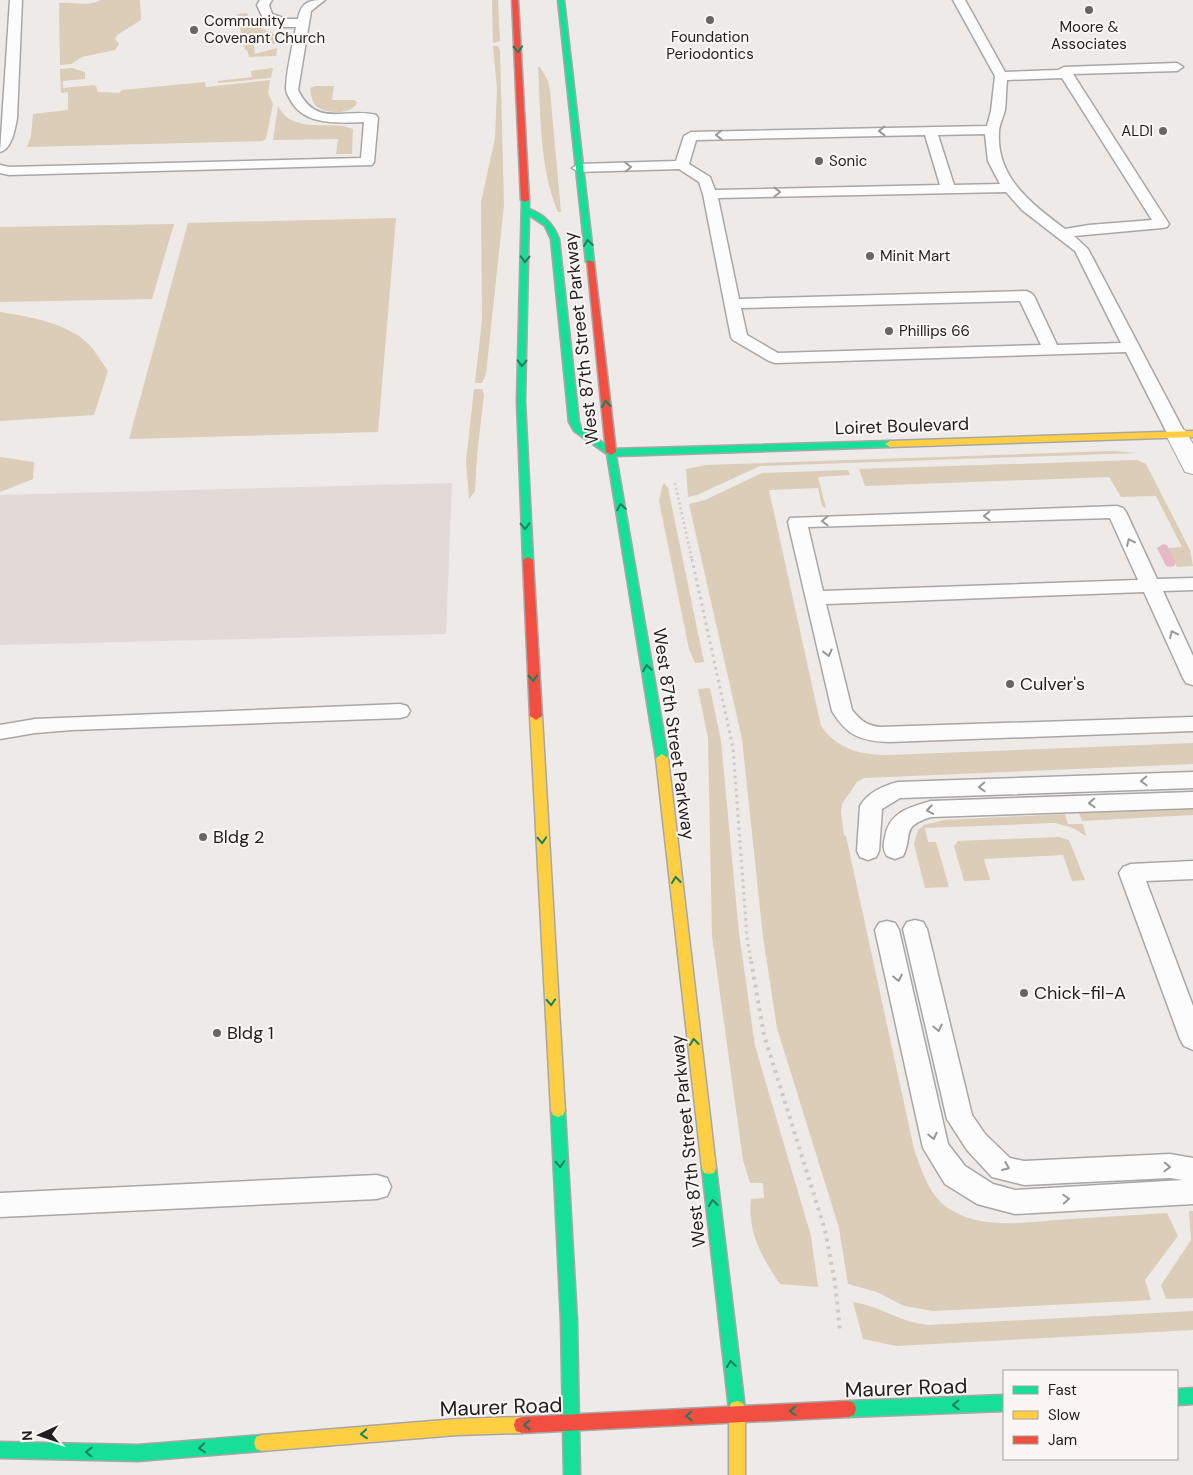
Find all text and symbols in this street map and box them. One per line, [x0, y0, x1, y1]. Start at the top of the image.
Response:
marker: Moore & Associates [1083, 4, 1095, 16]
place label: Community Covenant Church [204, 11, 325, 48]
marker: Foundation Periodontics [704, 14, 716, 26]
place label: Moore & Associates [1051, 17, 1127, 54]
marker: Community Covenant Church [188, 24, 200, 36]
place label: Foundation Periodontics [666, 27, 754, 64]
one-way arrow [512, 45, 523, 53]
place label: ALDI [1121, 121, 1153, 141]
marker: ALDI [1157, 125, 1169, 137]
one-way arrow [877, 126, 885, 136]
one-way arrow [715, 130, 722, 140]
place label: Sonic [829, 151, 867, 171]
marker: Sonic [813, 155, 825, 167]
one-way arrow [624, 162, 632, 172]
one-way arrow [773, 187, 781, 198]
street label: West 87th Street Parkway [558, 230, 604, 446]
one-way arrow [583, 239, 594, 247]
place label: Minit Mart [880, 246, 951, 266]
marker: Minit Mart [864, 250, 876, 262]
one-way arrow [519, 256, 530, 264]
place label: Phillips 66 [899, 321, 970, 341]
marker: Phillips 66 [883, 325, 895, 337]
one-way arrow [517, 360, 527, 367]
one-way arrow [601, 400, 612, 408]
street label: Loiret Boulevard [834, 412, 970, 440]
one-way arrow [616, 503, 626, 512]
one-way arrow [983, 511, 990, 521]
one-way arrow [820, 516, 828, 526]
one-way arrow [520, 522, 531, 530]
one-way arrow [1126, 538, 1137, 547]
street label: West 87th Street Parkway [647, 626, 701, 842]
one-way arrow [1168, 630, 1179, 639]
one-way arrow [822, 648, 833, 657]
one-way arrow [643, 663, 653, 672]
place label: Culver's [1020, 672, 1085, 696]
one-way arrow [528, 674, 539, 682]
marker: Culver's [1004, 678, 1016, 690]
one-way arrow [1140, 776, 1148, 787]
one-way arrow [978, 782, 986, 792]
one-way arrow [1088, 798, 1096, 809]
one-way arrow [925, 804, 934, 814]
place label: Bldg 2 [213, 825, 264, 849]
marker: Bldg 2 [197, 831, 209, 843]
one-way arrow [537, 836, 548, 844]
one-way arrow [671, 876, 682, 884]
one-way arrow [892, 973, 903, 982]
place label: Chick-fil-A [1034, 981, 1126, 1005]
marker: Chick-fil-A [1018, 987, 1030, 999]
one-way arrow [546, 998, 557, 1006]
place label: Bldg 1 [227, 1021, 274, 1045]
one-way arrow [932, 1023, 943, 1032]
marker: Bldg 1 [211, 1027, 223, 1039]
street label: West 87th Street Parkway [665, 1033, 711, 1249]
one-way arrow [689, 1037, 700, 1045]
one-way arrow [927, 1132, 938, 1141]
one-way arrow [555, 1161, 566, 1169]
one-way arrow [1001, 1161, 1010, 1172]
one-way arrow [1164, 1162, 1172, 1172]
one-way arrow [1062, 1194, 1070, 1205]
one-way arrow [708, 1199, 719, 1207]
one-way arrow [727, 1360, 737, 1369]
legend [1003, 1370, 1178, 1460]
street label: Maurer Road [844, 1372, 968, 1404]
text: Fast [1048, 1380, 1077, 1400]
street label: Maurer Road [439, 1391, 563, 1423]
one-way arrow [951, 1400, 959, 1410]
one-way arrow [789, 1405, 797, 1416]
text: Slow [1048, 1405, 1081, 1425]
north arrow [15, 1410, 65, 1460]
one-way arrow [684, 1410, 692, 1421]
one-way arrow [522, 1419, 530, 1430]
one-way arrow [360, 1429, 368, 1440]
text: N [18, 1430, 36, 1441]
text: Jam [1048, 1430, 1077, 1450]
one-way arrow [198, 1442, 206, 1453]
one-way arrow [85, 1447, 92, 1457]

